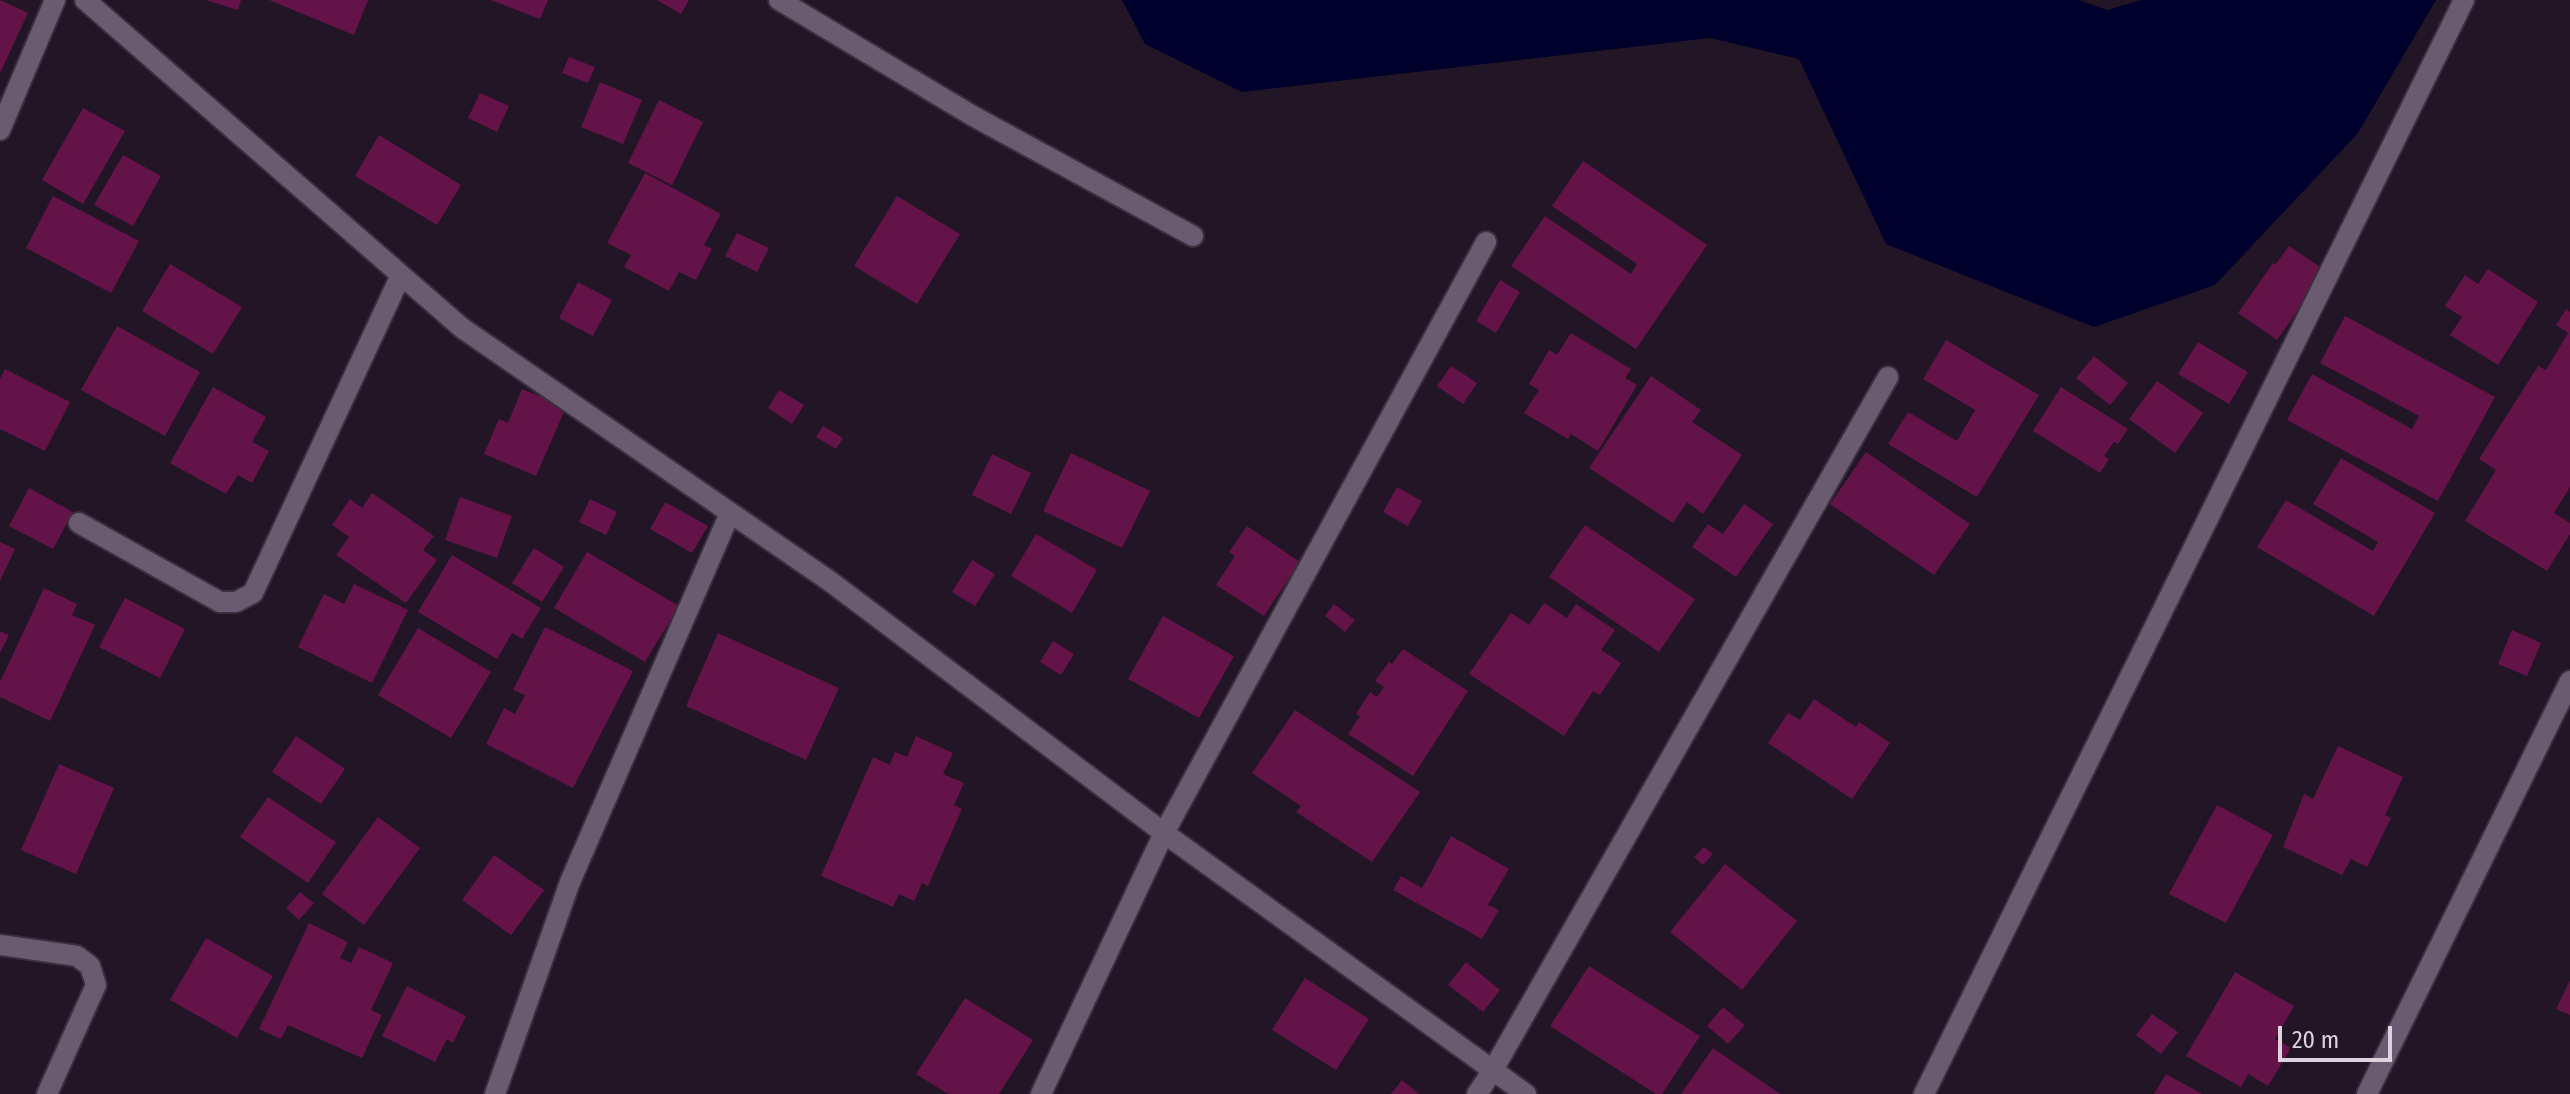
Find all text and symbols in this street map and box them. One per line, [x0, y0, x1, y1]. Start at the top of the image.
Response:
scale bar [2282, 1010, 2396, 1060]
text: 20 m [2292, 1026, 2339, 1054]

